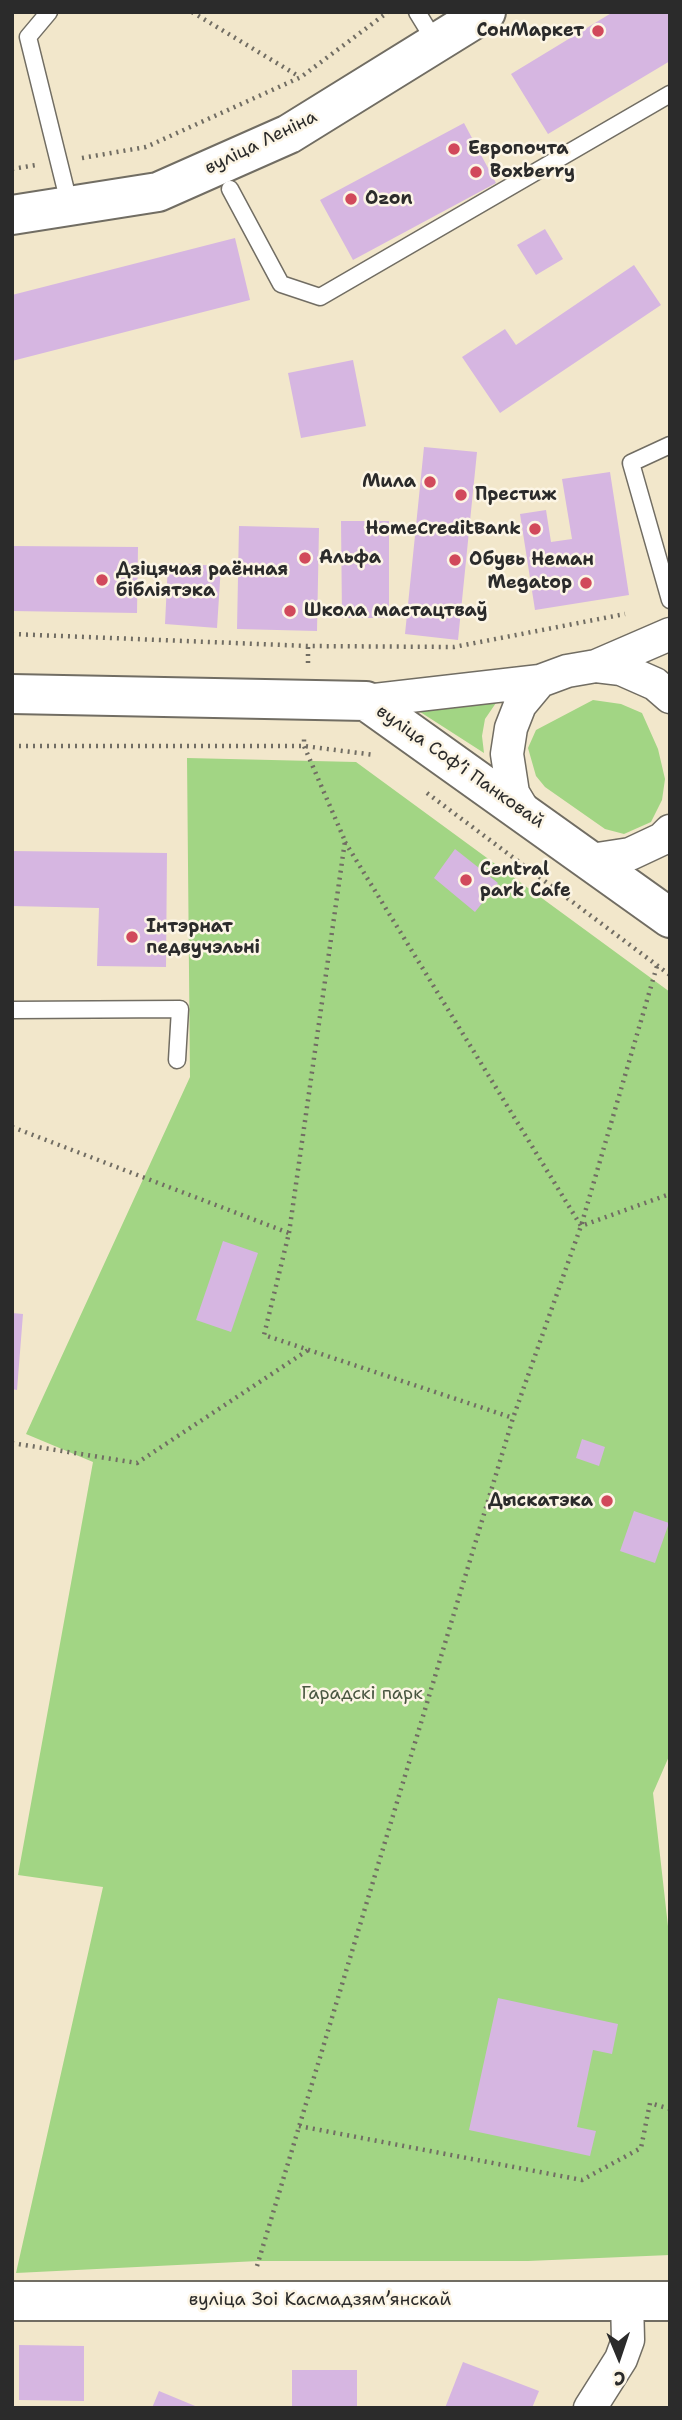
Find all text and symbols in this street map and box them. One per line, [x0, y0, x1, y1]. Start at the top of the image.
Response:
place label: СонМаркет [476, 20, 584, 42]
marker: СонМаркет [590, 23, 606, 39]
street label: вуліца Леніна [201, 107, 321, 179]
place label: Европочта [468, 138, 569, 160]
marker: Европочта [446, 141, 462, 157]
place label: Boxberry [490, 161, 575, 183]
marker: Boxberry [468, 164, 484, 180]
place label: Ozon [365, 188, 412, 210]
marker: Ozon [343, 191, 359, 207]
place label: Мила [362, 471, 416, 493]
marker: Мила [422, 474, 438, 490]
place label: Престиж [475, 484, 557, 506]
marker: Престиж [453, 487, 469, 503]
place label: HomeCreditBank [365, 518, 521, 540]
marker: HomeCreditBank [527, 521, 543, 537]
place label: Альфа [319, 547, 381, 569]
place label: Обувь Неман [469, 549, 594, 571]
marker: Альфа [297, 550, 313, 566]
marker: Обувь Неман [447, 552, 463, 568]
place label: Дзіцячая раённая бібліятэка [116, 559, 288, 602]
marker: Дзіцячая раённая бібліятэка [94, 572, 110, 588]
place label: Megatop [488, 572, 572, 594]
marker: Megatop [578, 575, 594, 591]
place label: Школа мастацтваў [304, 600, 488, 622]
marker: Школа мастацтваў [282, 603, 298, 619]
street label: вуліца Софʼі Панковай [372, 701, 548, 833]
place label: Central park Cafe [480, 859, 571, 902]
marker: Central park Cafe [458, 872, 474, 888]
place label: Інтэрнат педвучэльні [146, 916, 260, 958]
marker: Інтэрнат педвучэльні [124, 929, 140, 945]
place label: Дыскатэка [488, 1490, 593, 1512]
marker: Дыскатэка [599, 1493, 615, 1509]
park label: Гарадскі парк [301, 1683, 423, 1705]
street label: вуліца Зоі Касмадзямʼянскай [189, 2289, 451, 2311]
north arrow [584, 2322, 654, 2392]
text: С [613, 2366, 626, 2391]

